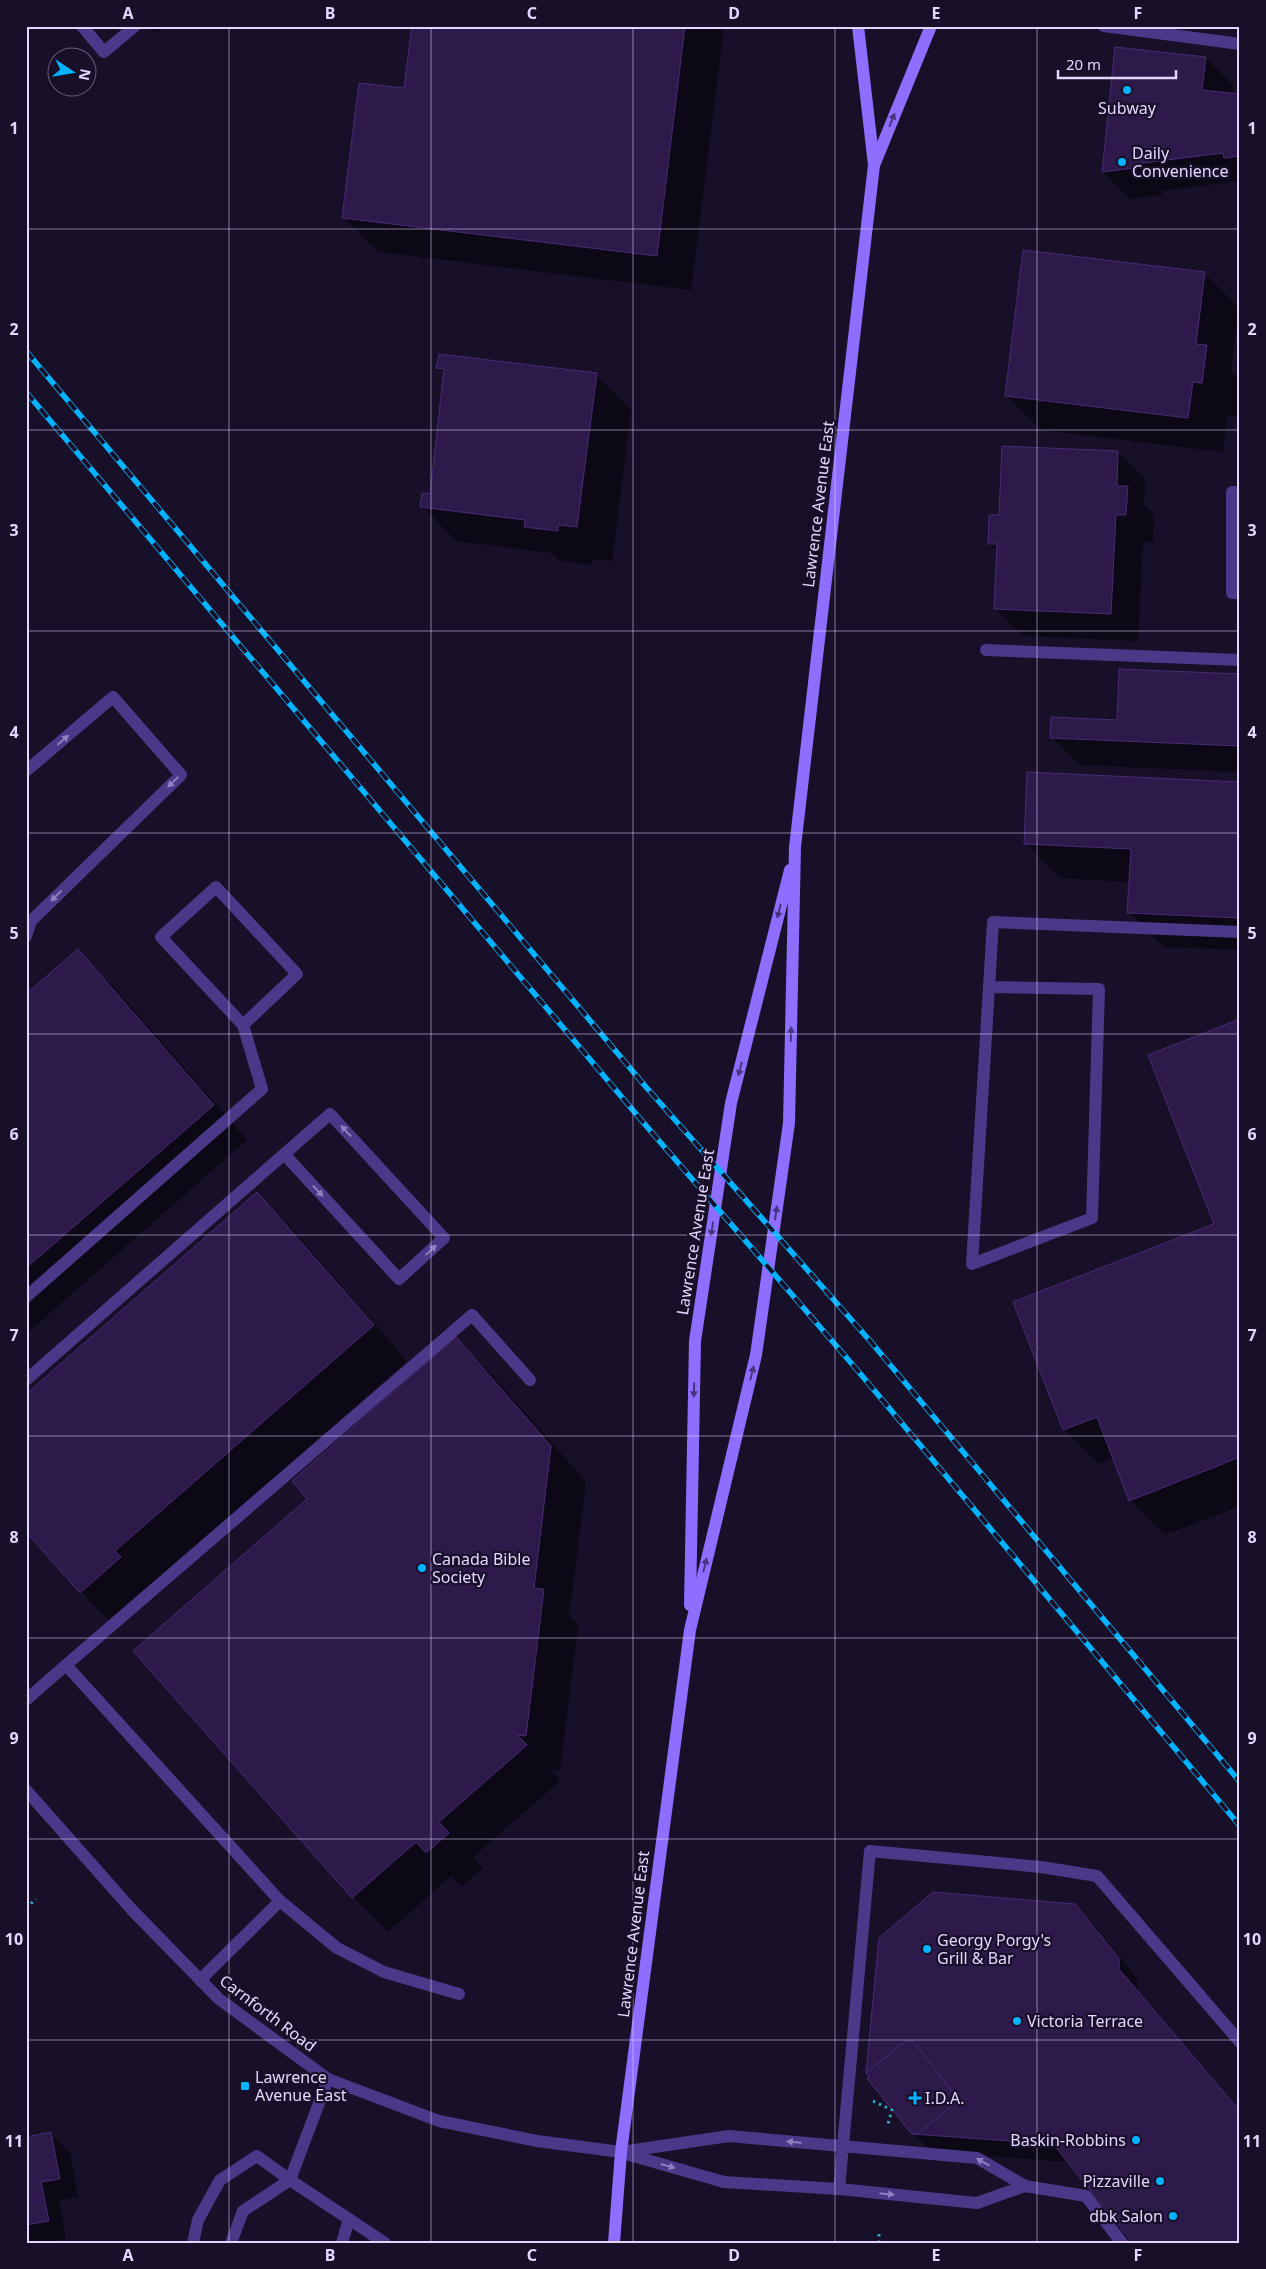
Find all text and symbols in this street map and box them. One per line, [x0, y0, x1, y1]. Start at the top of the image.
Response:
text: A [122, 2, 134, 24]
text: B [325, 2, 335, 24]
text: C [527, 2, 537, 24]
text: D [728, 2, 740, 24]
text: E [932, 2, 941, 24]
text: F [1134, 2, 1142, 24]
north arrow [48, 48, 98, 98]
scale bar [1058, 48, 1176, 80]
text: 20 m [1066, 54, 1101, 74]
text: N [75, 67, 96, 82]
marker: Subway [1121, 84, 1133, 96]
place label: Subway [1098, 97, 1157, 119]
one-way arrow [889, 113, 897, 127]
text: 1 [9, 117, 19, 139]
text: 1 [1247, 117, 1257, 139]
place label: Daily Convenience [1132, 142, 1228, 182]
marker: Daily Convenience [1116, 156, 1128, 168]
text: 2 [9, 318, 19, 340]
text: 2 [1247, 318, 1257, 340]
street label: Lawrence Avenue East [797, 419, 839, 589]
text: 3 [9, 519, 19, 541]
text: 3 [1247, 519, 1257, 541]
text: 4 [9, 721, 19, 743]
text: 4 [1247, 721, 1257, 743]
one-way arrow [57, 734, 70, 745]
one-way arrow [167, 776, 179, 788]
one-way arrow [51, 890, 63, 902]
one-way arrow [775, 904, 783, 919]
text: 5 [9, 922, 19, 944]
text: 5 [1247, 922, 1257, 944]
one-way arrow [787, 1025, 795, 1041]
one-way arrow [736, 1061, 744, 1076]
text: 6 [9, 1123, 19, 1145]
text: 6 [1247, 1123, 1257, 1145]
one-way arrow [340, 1126, 352, 1138]
street label: Lawrence Avenue East [671, 1147, 719, 1317]
one-way arrow [312, 1185, 324, 1197]
one-way arrow [772, 1204, 780, 1220]
one-way arrow [708, 1221, 716, 1237]
one-way arrow [424, 1244, 436, 1256]
text: 7 [9, 1324, 19, 1346]
text: 7 [1247, 1324, 1257, 1346]
one-way arrow [748, 1366, 756, 1381]
one-way arrow [690, 1382, 698, 1398]
text: 8 [9, 1526, 19, 1548]
text: 8 [1247, 1526, 1257, 1548]
place label: Canada Bible Society [432, 1548, 530, 1588]
one-way arrow [701, 1558, 709, 1573]
marker: Canada Bible Society [416, 1562, 428, 1574]
text: 9 [9, 1727, 19, 1749]
text: 9 [1247, 1727, 1257, 1749]
street label: Lawrence Avenue East [612, 1849, 654, 2019]
text: 10 [5, 1928, 23, 1950]
text: 10 [1243, 1928, 1261, 1950]
place label: Georgy Porgy's Grill & Bar [937, 1929, 1051, 1969]
marker: Georgy Porgy's Grill & Bar [921, 1943, 933, 1955]
street label: Carnforth Road [215, 1969, 321, 2057]
place label: Victoria Terrace [1027, 2010, 1143, 2032]
marker: Victoria Terrace [1011, 2015, 1023, 2027]
place label: Lawrence Avenue East [255, 2066, 347, 2106]
marker: Lawrence Avenue East [239, 2080, 251, 2092]
place label: I.D.A. [925, 2087, 965, 2109]
marker: I.D.A. [909, 2092, 921, 2104]
place label: Baskin-Robbins [1010, 2129, 1126, 2151]
text: 11 [5, 2130, 23, 2152]
text: 11 [1243, 2130, 1261, 2152]
marker: Baskin-Robbins [1130, 2134, 1142, 2146]
one-way arrow [786, 2138, 802, 2146]
one-way arrow [976, 2158, 991, 2166]
one-way arrow [660, 2162, 675, 2170]
place label: Pizzaville [1083, 2170, 1150, 2192]
marker: Pizzaville [1154, 2175, 1166, 2187]
one-way arrow [879, 2190, 895, 2198]
place label: dbk Salon [1089, 2205, 1163, 2227]
marker: dbk Salon [1167, 2210, 1179, 2222]
text: A [122, 2244, 134, 2266]
text: B [325, 2244, 335, 2266]
text: C [527, 2244, 537, 2266]
text: D [728, 2244, 740, 2266]
text: E [932, 2244, 941, 2266]
text: F [1134, 2244, 1142, 2266]

